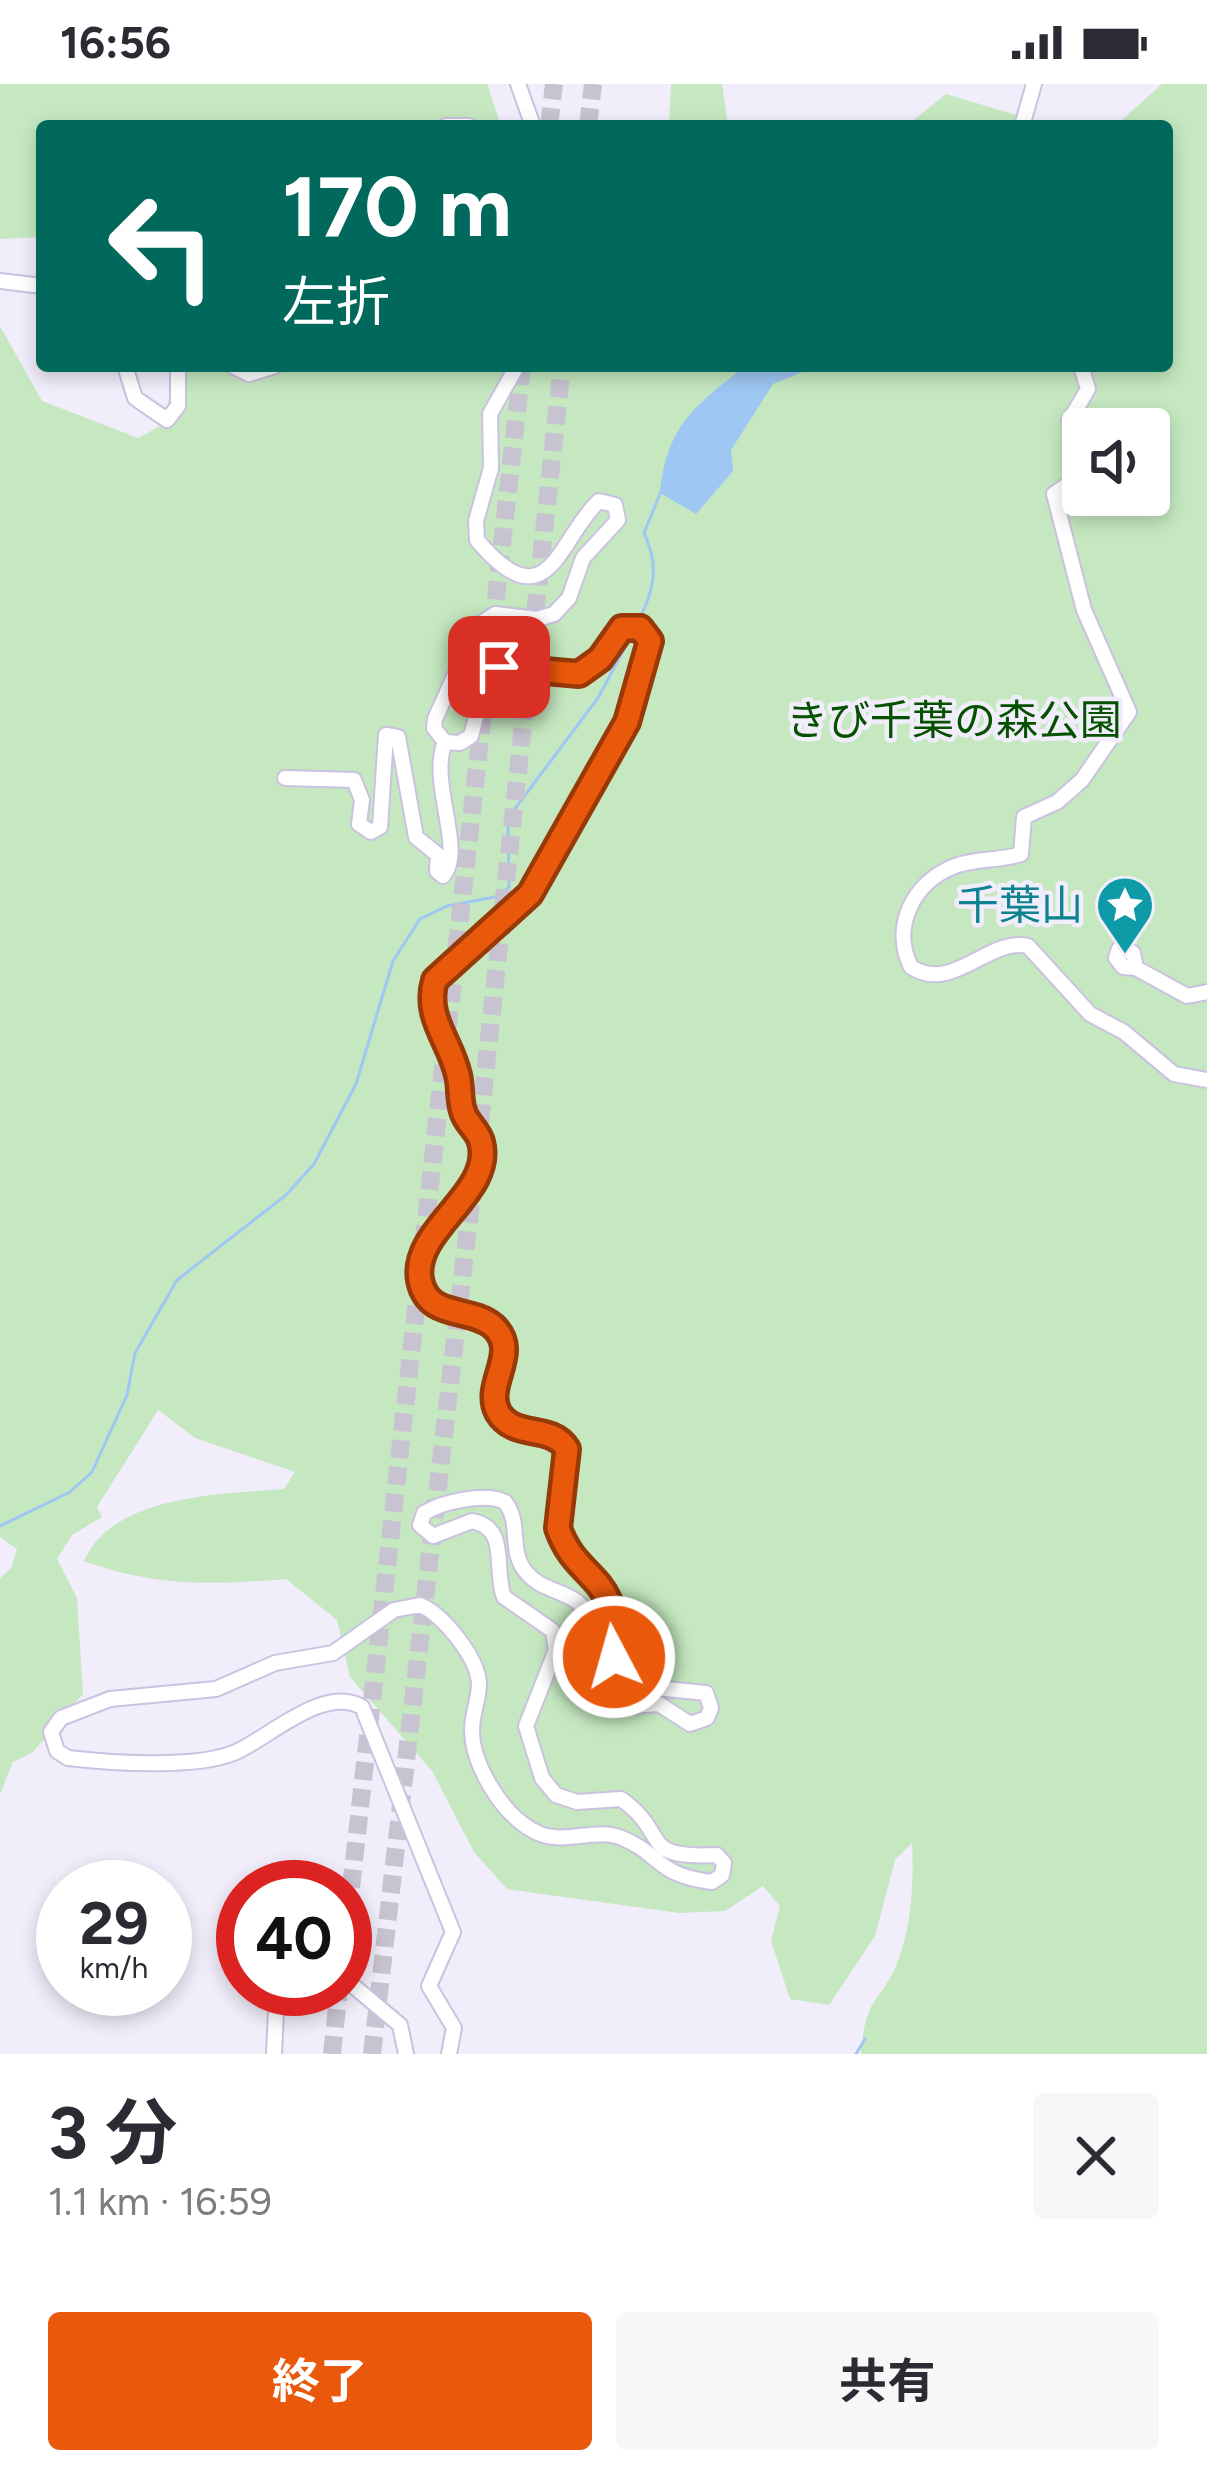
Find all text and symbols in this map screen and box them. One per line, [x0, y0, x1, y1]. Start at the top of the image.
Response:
text: 16:56 [60, 15, 171, 69]
text: 170 m [282, 156, 512, 257]
icon: left [84, 168, 240, 324]
text: 左折 [282, 270, 390, 335]
map controls [1062, 408, 1170, 516]
button: sound [1062, 408, 1170, 516]
pin [448, 616, 550, 718]
icon: arrive [466, 634, 532, 700]
park label: きび千葉の森公園 [786, 695, 1122, 746]
place icon: 千葉山 [1094, 874, 1156, 956]
place label: 千葉山 [957, 880, 1083, 931]
position arrow [551, 1594, 677, 1720]
speed limit sign: 40 [216, 1860, 372, 2016]
text: 29 [79, 1887, 149, 1959]
text: km/h [80, 1949, 148, 1986]
text: 3 分 [48, 2090, 177, 2176]
button: close [1033, 2093, 1159, 2219]
text: 1.1 km · 16:59 [48, 2178, 272, 2225]
button: 終了 [48, 2312, 592, 2450]
button: 共有 [616, 2312, 1159, 2450]

